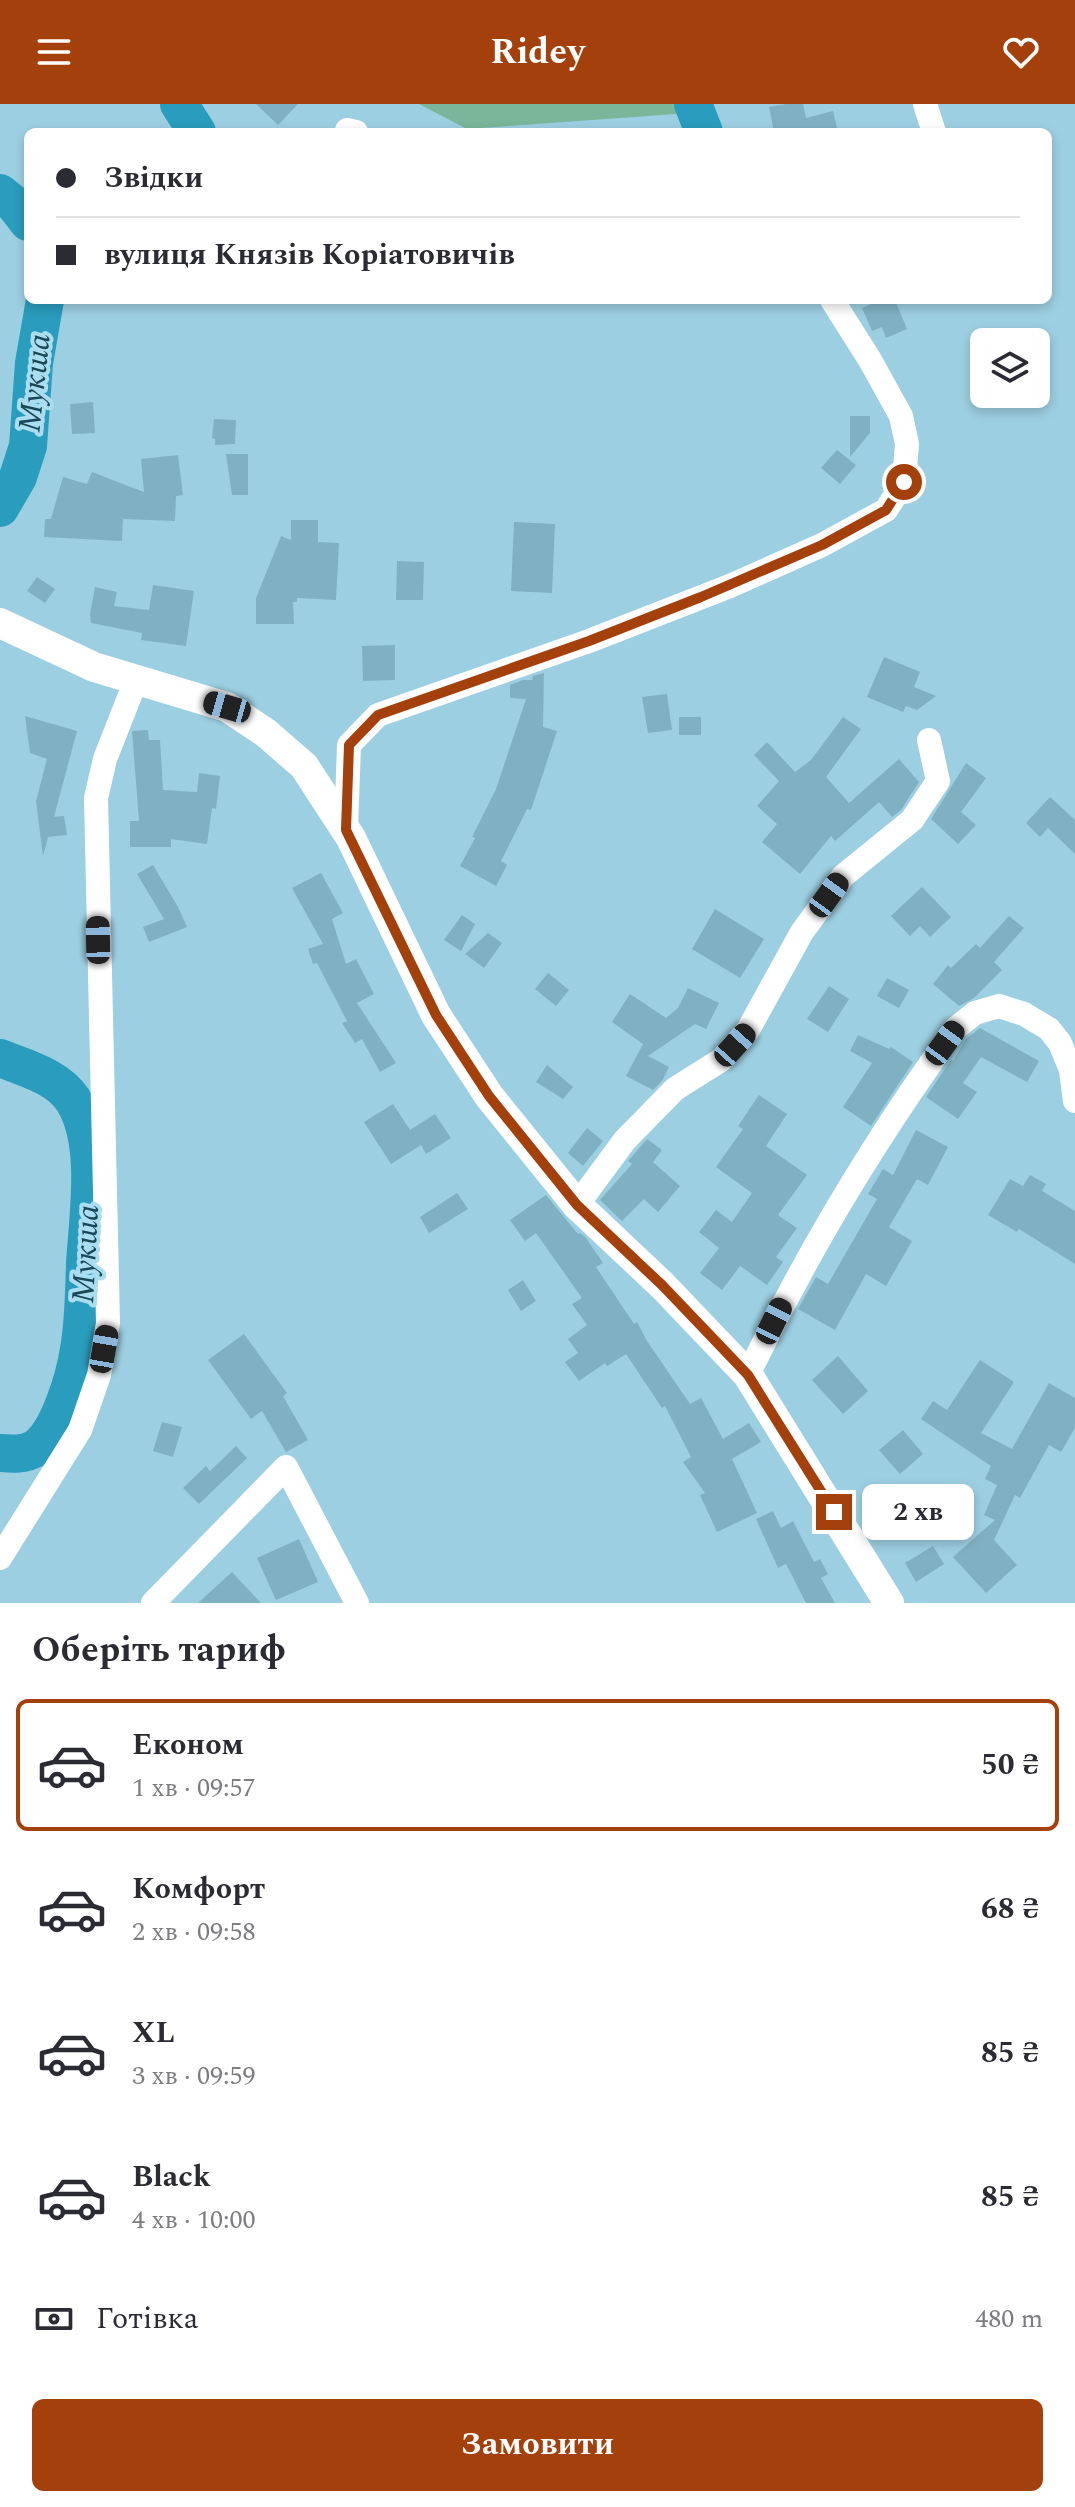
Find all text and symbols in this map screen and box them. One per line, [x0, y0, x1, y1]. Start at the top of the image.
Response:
text: Ridey [490, 25, 585, 80]
icon: menu [32, 30, 76, 74]
icon: heart [999, 30, 1043, 74]
text: Звідки [104, 155, 203, 201]
text: вулиця Князів Коріатовичів [104, 232, 515, 278]
map controls [970, 328, 1050, 408]
button: layers [970, 328, 1050, 408]
water label: Мукша [5, 331, 65, 435]
route start [886, 464, 922, 500]
car [201, 689, 253, 725]
car [805, 869, 853, 921]
car [86, 916, 110, 964]
car [921, 1017, 969, 1069]
car [710, 1019, 760, 1071]
water label: Мукша [59, 1203, 113, 1305]
car [753, 1294, 795, 1348]
car [88, 1323, 120, 1375]
callout: 2 хв [862, 1484, 974, 1540]
text: 2 хв [893, 1492, 943, 1532]
route end [816, 1494, 852, 1530]
text: Оберіть тариф [32, 1623, 286, 1678]
text: Економ [132, 1722, 244, 1768]
icon: car [36, 1729, 108, 1801]
text: 50 ₴ [981, 1742, 1039, 1788]
text: 1 хв · 09:57 [132, 1768, 255, 1808]
text: Комфорт [132, 1866, 265, 1912]
icon: car [36, 1873, 108, 1945]
text: 68 ₴ [981, 1886, 1039, 1932]
text: 2 хв · 09:58 [132, 1912, 255, 1952]
text: XL [132, 2010, 175, 2056]
icon: car [36, 2017, 108, 2089]
text: 85 ₴ [981, 2030, 1039, 2076]
text: 3 хв · 09:59 [132, 2056, 255, 2096]
text: Black [132, 2154, 211, 2200]
icon: car [36, 2161, 108, 2233]
text: 85 ₴ [981, 2174, 1039, 2220]
text: 4 хв · 10:00 [132, 2200, 255, 2240]
text: Готівка [96, 2296, 198, 2342]
icon: cash [32, 2297, 76, 2341]
text: 480 m [975, 2299, 1043, 2339]
button: Замовити [32, 2399, 1043, 2491]

